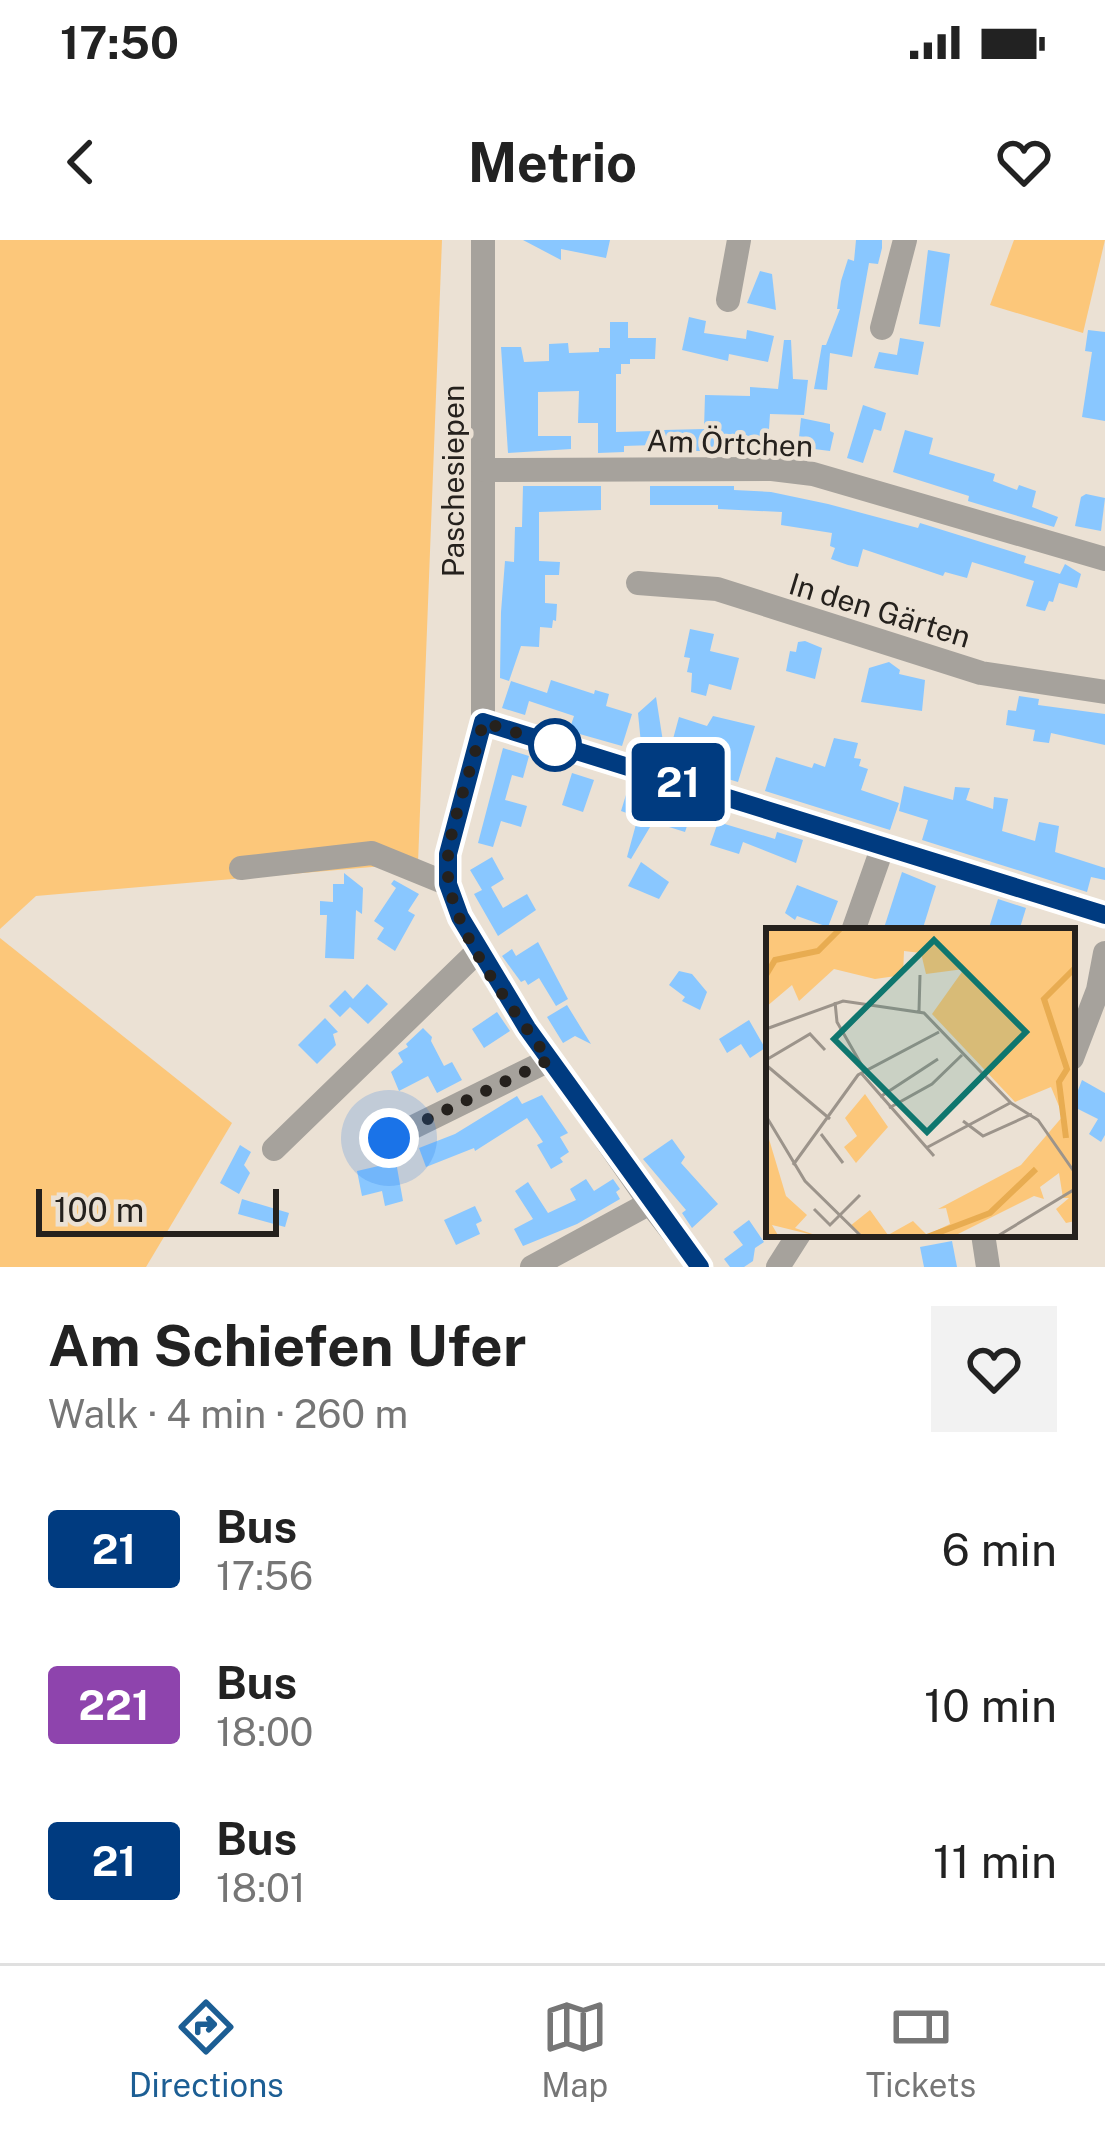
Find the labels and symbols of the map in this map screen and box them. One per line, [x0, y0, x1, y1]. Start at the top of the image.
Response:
street label: Paschesiepen [435, 385, 471, 577]
street label: Am Örtchen [646, 422, 814, 464]
street label: In den Gärten [785, 565, 975, 655]
unlabelled marker [530, 720, 580, 770]
line badge: 21 [624, 743, 732, 821]
inset map [766, 928, 1075, 1237]
your location [359, 1108, 419, 1168]
scale bar [36, 1183, 279, 1236]

